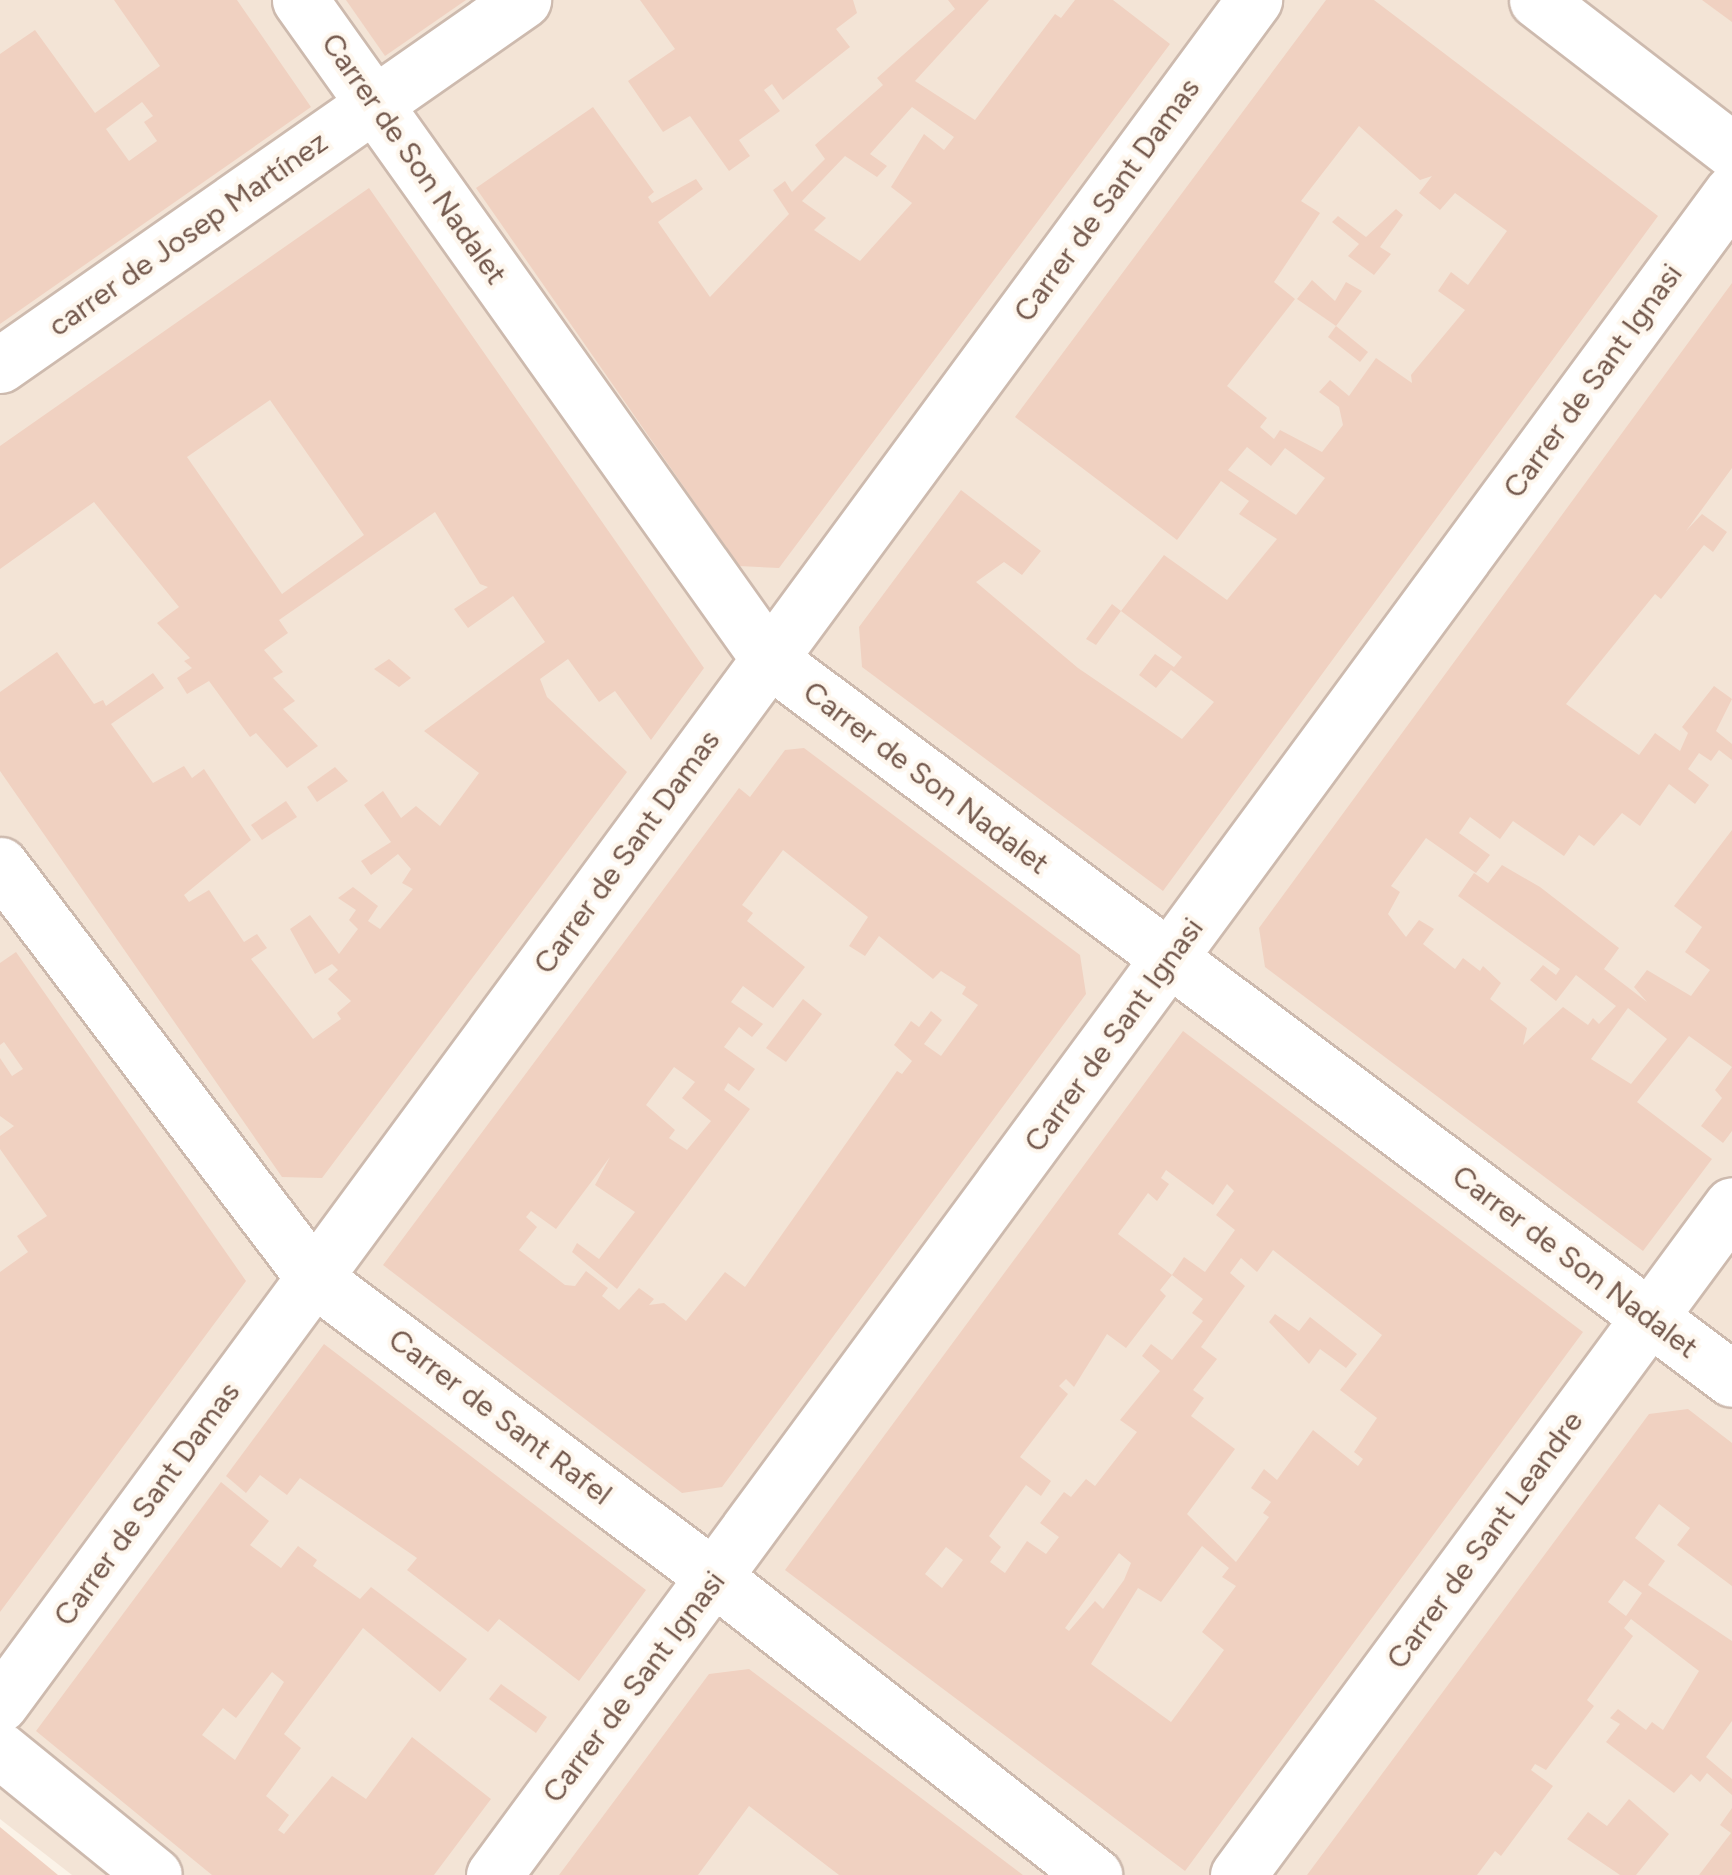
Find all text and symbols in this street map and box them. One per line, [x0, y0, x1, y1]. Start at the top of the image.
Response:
street label: Carrer de Son Nadalet [314, 27, 514, 291]
street label: Carrer de Sant Damas [1006, 71, 1208, 329]
street label: carrer de Josep Martínez [42, 124, 334, 344]
street label: Carrer de Sant Ignasi [1496, 257, 1690, 505]
street label: Carrer de Son Nadalet [796, 674, 1056, 882]
street label: Carrer de Sant Damas [526, 723, 728, 981]
street label: Carrer de Sant Ignasi [1017, 911, 1211, 1159]
street label: Carrer de Son Nadalet [1445, 1158, 1705, 1366]
street label: Carrer de Sant Rafel [381, 1321, 619, 1513]
street label: Carrer de Sant Damas [46, 1375, 248, 1633]
street label: Carrer de Sant Leandre [1379, 1404, 1591, 1676]
street label: Carrer de Sant Ignasi [535, 1564, 733, 1810]

